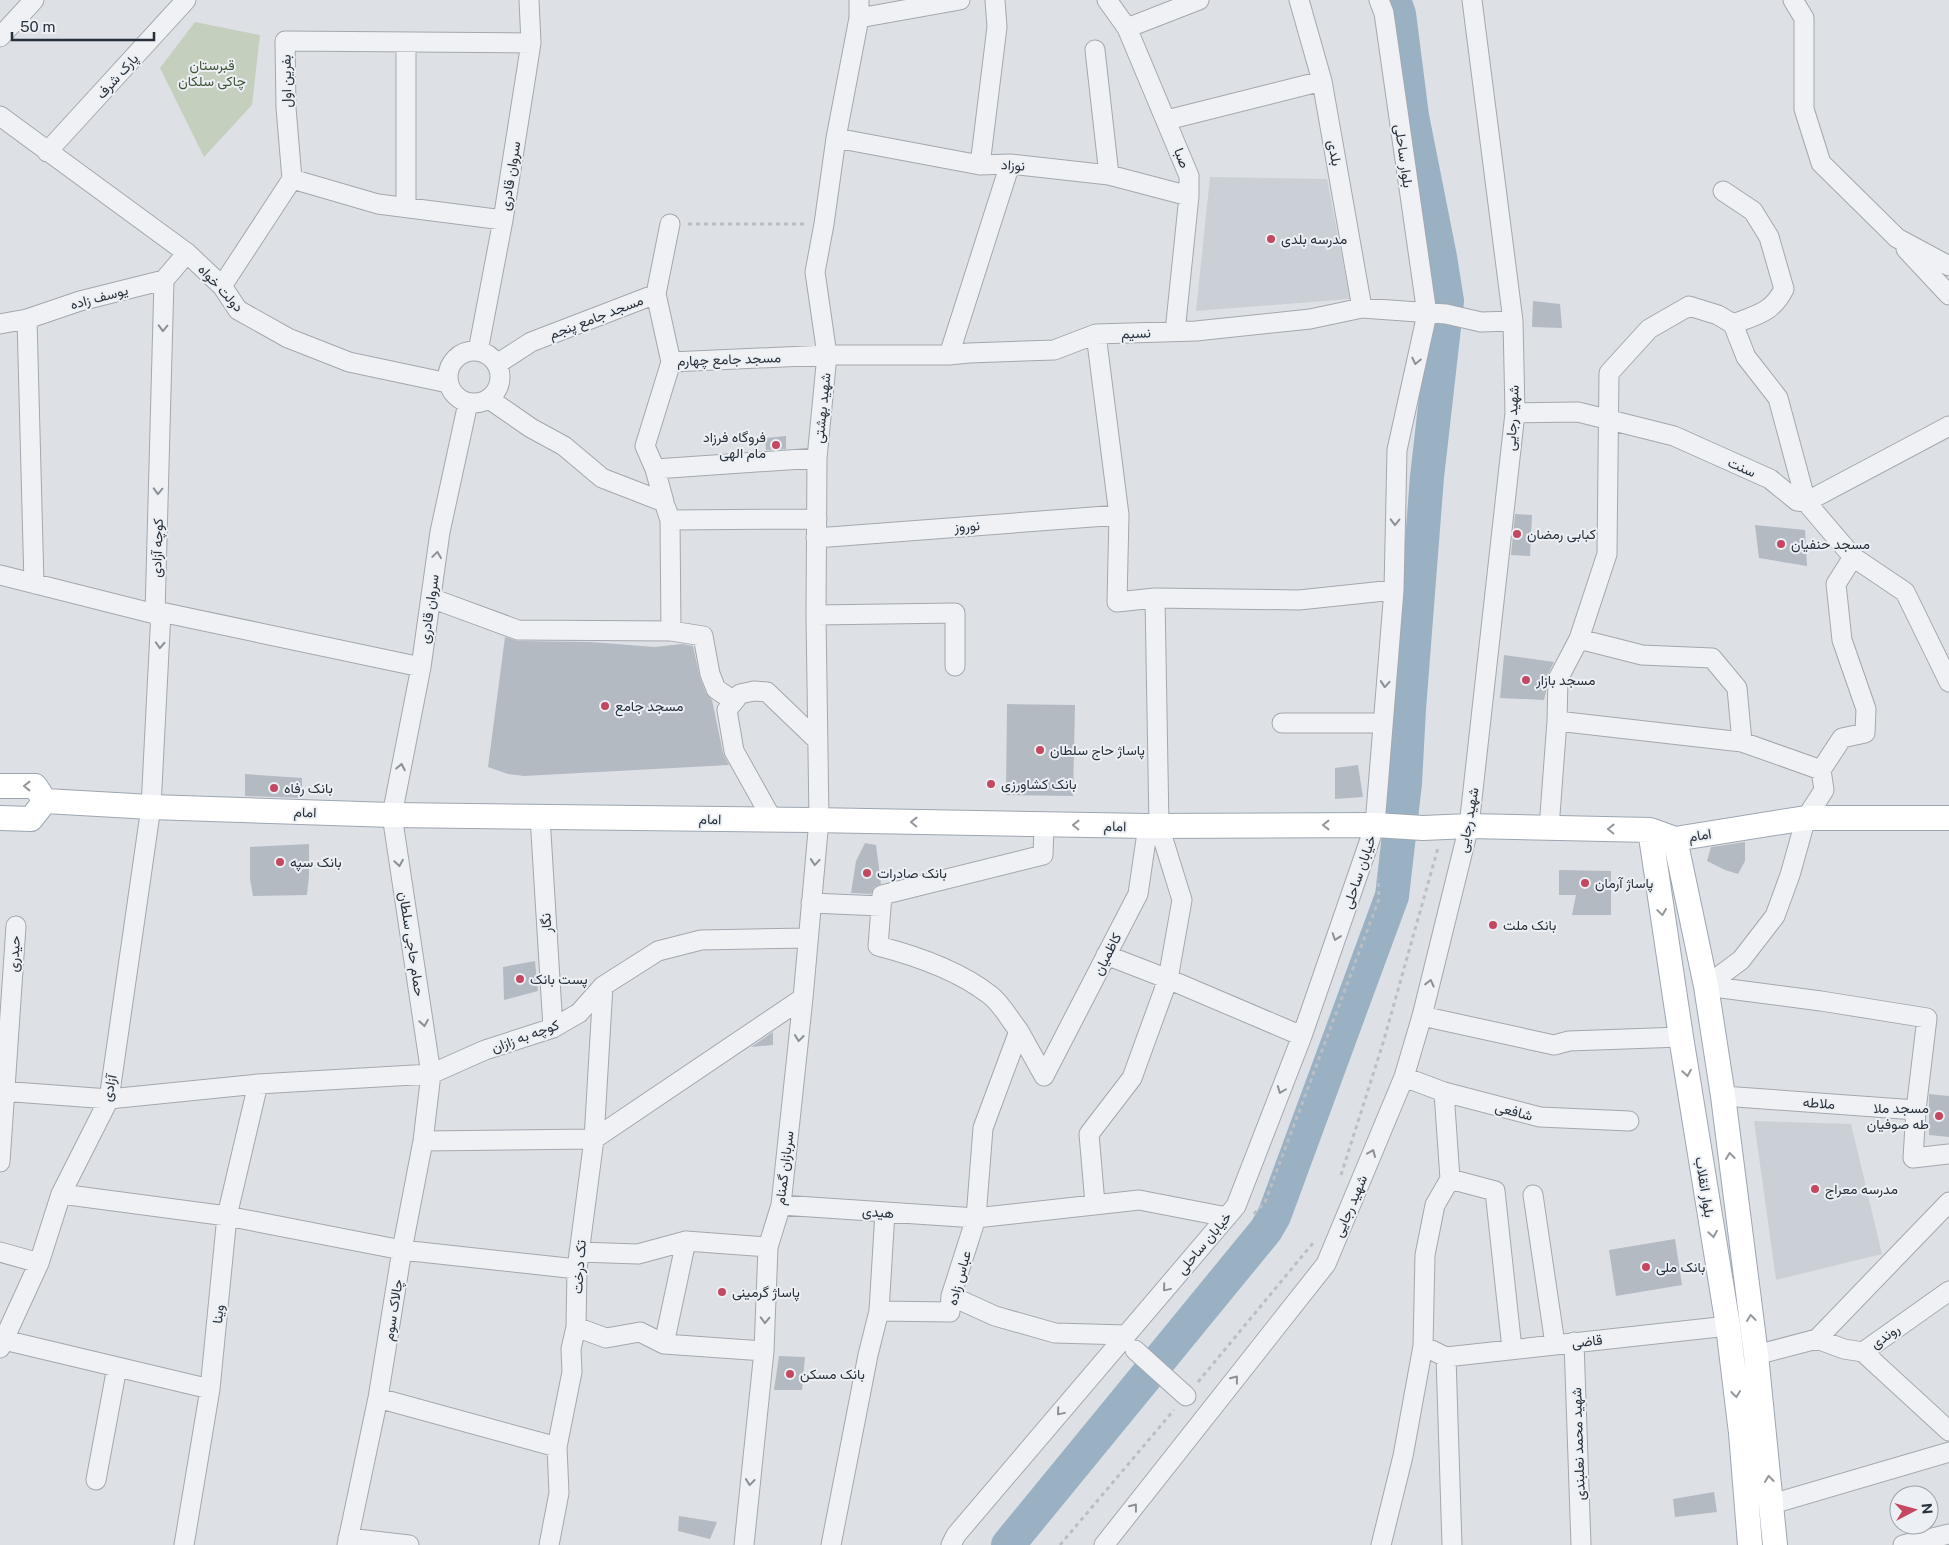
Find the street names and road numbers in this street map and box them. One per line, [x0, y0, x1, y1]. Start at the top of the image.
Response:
street label: پارک شرف [93, 50, 143, 103]
street label: بفرین اول [278, 54, 296, 108]
street label: بلوار ساحلی [1391, 123, 1416, 189]
street label: بلدی [1324, 139, 1345, 167]
street label: سروان قادری [497, 140, 524, 212]
street label: صبا [1170, 146, 1193, 171]
street label: نوزاد [1001, 156, 1025, 175]
street label: دولت خواه [194, 261, 247, 316]
street label: یوسف زاده [68, 282, 130, 313]
street label: مسجد جامع پنجم [547, 292, 646, 345]
street label: نسیم [1121, 324, 1151, 343]
street label: مسجد جامع چهارم [677, 349, 781, 372]
street label: شهید بهشتی [810, 372, 835, 444]
street label: شهید رجایی [1502, 385, 1523, 451]
street label: سنت [1726, 454, 1758, 480]
street label: نوروز [953, 517, 981, 536]
street label: کوچه آزادی [148, 518, 168, 578]
street label: سروان قادری [416, 573, 443, 645]
street label: شهید رجایی [1454, 786, 1483, 854]
street label: امام [293, 804, 317, 821]
street label: امام [698, 811, 721, 828]
street label: امام [1103, 818, 1126, 835]
street label: امام [1688, 825, 1713, 846]
street label: خیابان ساحلی [1339, 833, 1380, 911]
street label: حمام حاجی سلطان [395, 891, 428, 998]
street label: نگار [537, 913, 556, 934]
street label: کاظمیان [1090, 930, 1125, 978]
street label: حیدری [5, 935, 24, 973]
street label: کوچه به زازان [489, 1016, 562, 1058]
street label: آزادی [98, 1071, 121, 1103]
street label: ملاطه [1802, 1094, 1836, 1112]
street label: شافعی [1493, 1098, 1535, 1125]
street label: سربازان گمنام [772, 1130, 797, 1206]
street label: بلوار انقلاب [1691, 1156, 1718, 1219]
street label: شهید رجایی [1330, 1172, 1371, 1240]
street label: هیدی [861, 1203, 895, 1222]
street label: خیابان ساحلی [1173, 1209, 1235, 1278]
street label: تک درخت [569, 1239, 590, 1295]
street label: عباس زاده [944, 1249, 975, 1307]
street label: چالاک سوم [380, 1278, 408, 1342]
street label: وینا [209, 1304, 228, 1324]
street label: روندی [1867, 1320, 1903, 1353]
street label: قاضی [1571, 1331, 1603, 1352]
street label: شهید محمد نعلبندی [1568, 1387, 1589, 1501]

